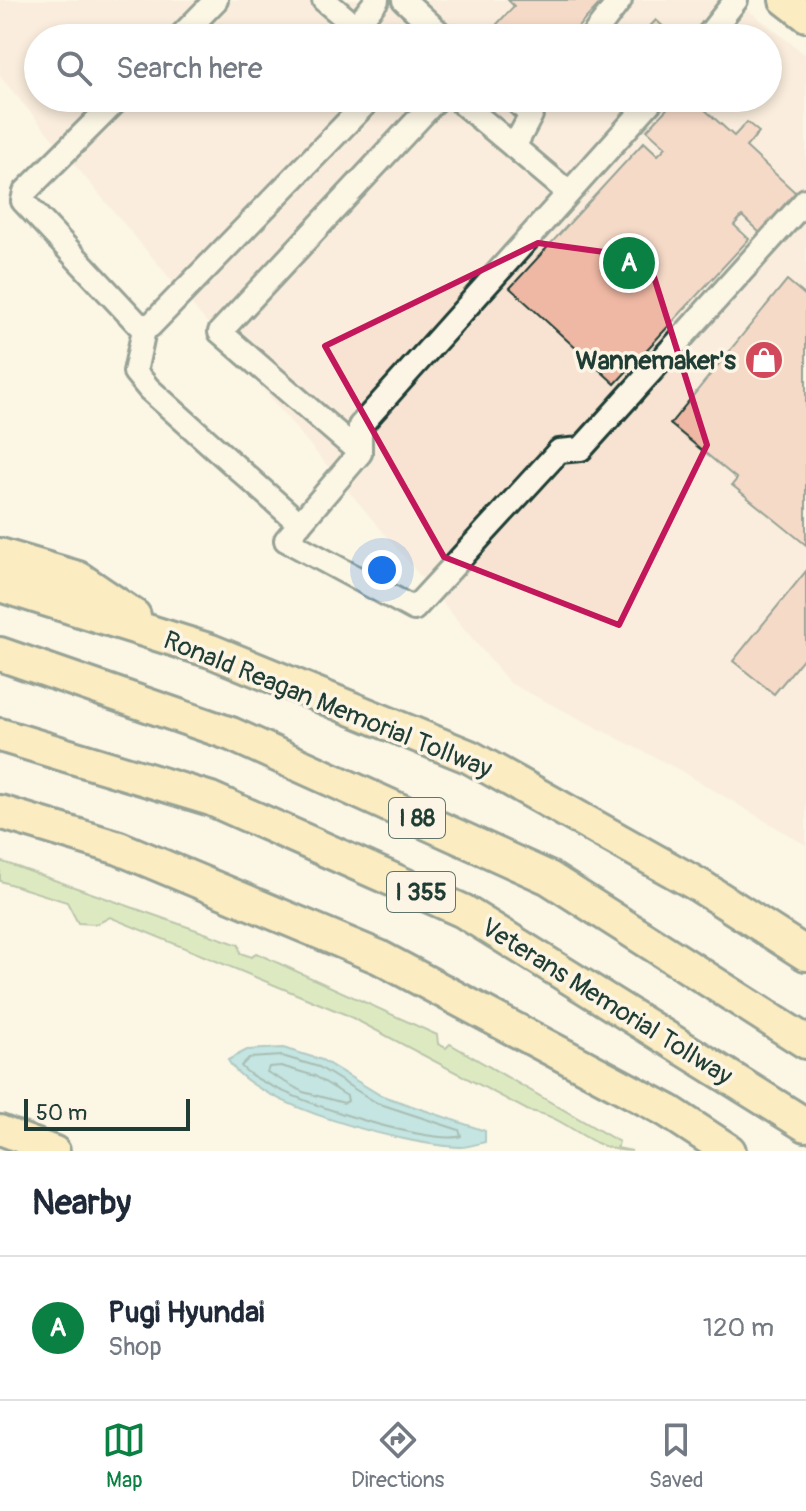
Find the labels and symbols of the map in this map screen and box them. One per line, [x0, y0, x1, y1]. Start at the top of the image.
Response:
pin: A [603, 233, 655, 293]
shop icon: Wannemaker's [743, 339, 785, 381]
place label: Wannemaker's [576, 345, 736, 377]
your location [362, 550, 402, 590]
street label: Ronald Reagan Memorial Tollway [159, 624, 496, 786]
road number: I 88 [389, 798, 445, 838]
road number: I 355 [387, 872, 455, 912]
street label: Veterans Memorial Tollway [475, 911, 738, 1092]
scale bar [24, 1095, 190, 1131]

